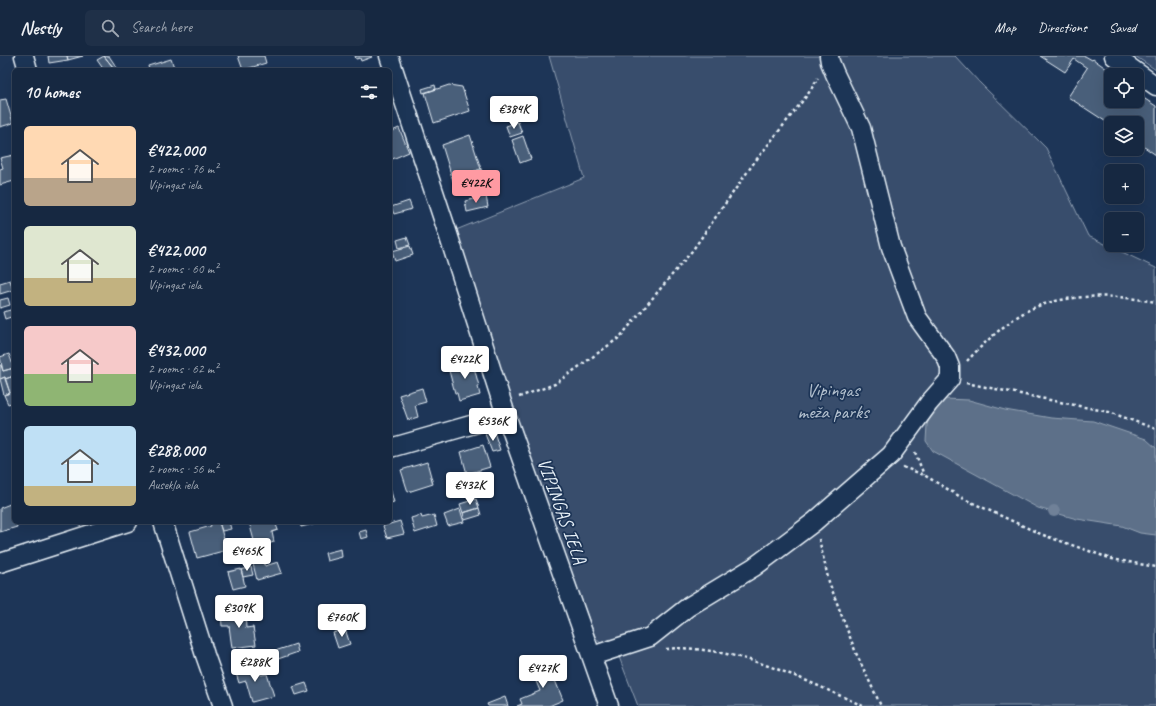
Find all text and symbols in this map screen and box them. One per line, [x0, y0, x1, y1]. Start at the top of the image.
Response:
search box [85, 10, 365, 46]
text: Nestly [20, 16, 61, 40]
icon: search [99, 17, 121, 39]
text: Search here [131, 18, 192, 37]
text: Map [995, 19, 1016, 36]
text: Directions [1038, 19, 1087, 36]
text: Saved [1109, 19, 1136, 36]
map controls [1104, 68, 1144, 252]
button: locate [1104, 68, 1144, 108]
icon: filters [358, 81, 380, 103]
text: 10 homes [24, 82, 80, 103]
pin: €384K [486, 96, 542, 130]
text: €384K [499, 101, 529, 117]
button: layers [1104, 116, 1144, 156]
text: €422,000 [148, 140, 205, 161]
icon: home [56, 142, 104, 190]
text: 2 rooms · 76 m² [148, 161, 218, 177]
button: + [1104, 164, 1144, 204]
pin: €422K [448, 170, 504, 204]
text: €422K [461, 175, 491, 191]
text: Vipingas iela [148, 177, 202, 193]
button: − [1104, 212, 1144, 252]
text: €422,000 [148, 240, 205, 261]
icon: home [56, 242, 104, 290]
text: 2 rooms · 60 m² [148, 261, 218, 277]
text: Vipingas iela [148, 277, 202, 293]
text: €432,000 [148, 340, 205, 361]
icon: home [56, 342, 104, 390]
pin: €422K [437, 346, 493, 380]
text: €422K [450, 351, 480, 367]
text: 2 rooms · 62 m² [148, 361, 218, 377]
text: Vipingas iela [148, 377, 202, 393]
park label: Vipingas meža parks [798, 378, 871, 424]
pin: €536K [465, 408, 521, 442]
text: €536K [478, 413, 508, 429]
text: €288,000 [148, 440, 205, 461]
icon: home [56, 442, 104, 490]
street label: VIPINGAS IELA [532, 455, 592, 568]
text: 2 rooms · 56 m² [148, 461, 218, 477]
pin: €432K [442, 472, 498, 506]
text: Ausekļa iela [148, 477, 198, 493]
text: €432K [455, 477, 485, 493]
pin: €465K [219, 538, 275, 572]
text: €465K [232, 543, 262, 559]
pin: €309K [211, 595, 267, 629]
text: €309K [224, 600, 254, 616]
pin: €760K [314, 604, 370, 638]
text: €760K [327, 609, 357, 625]
pin: €288K [227, 649, 283, 683]
text: €288K [240, 654, 270, 670]
pin: €427K [515, 655, 571, 689]
text: €427K [528, 660, 558, 676]

